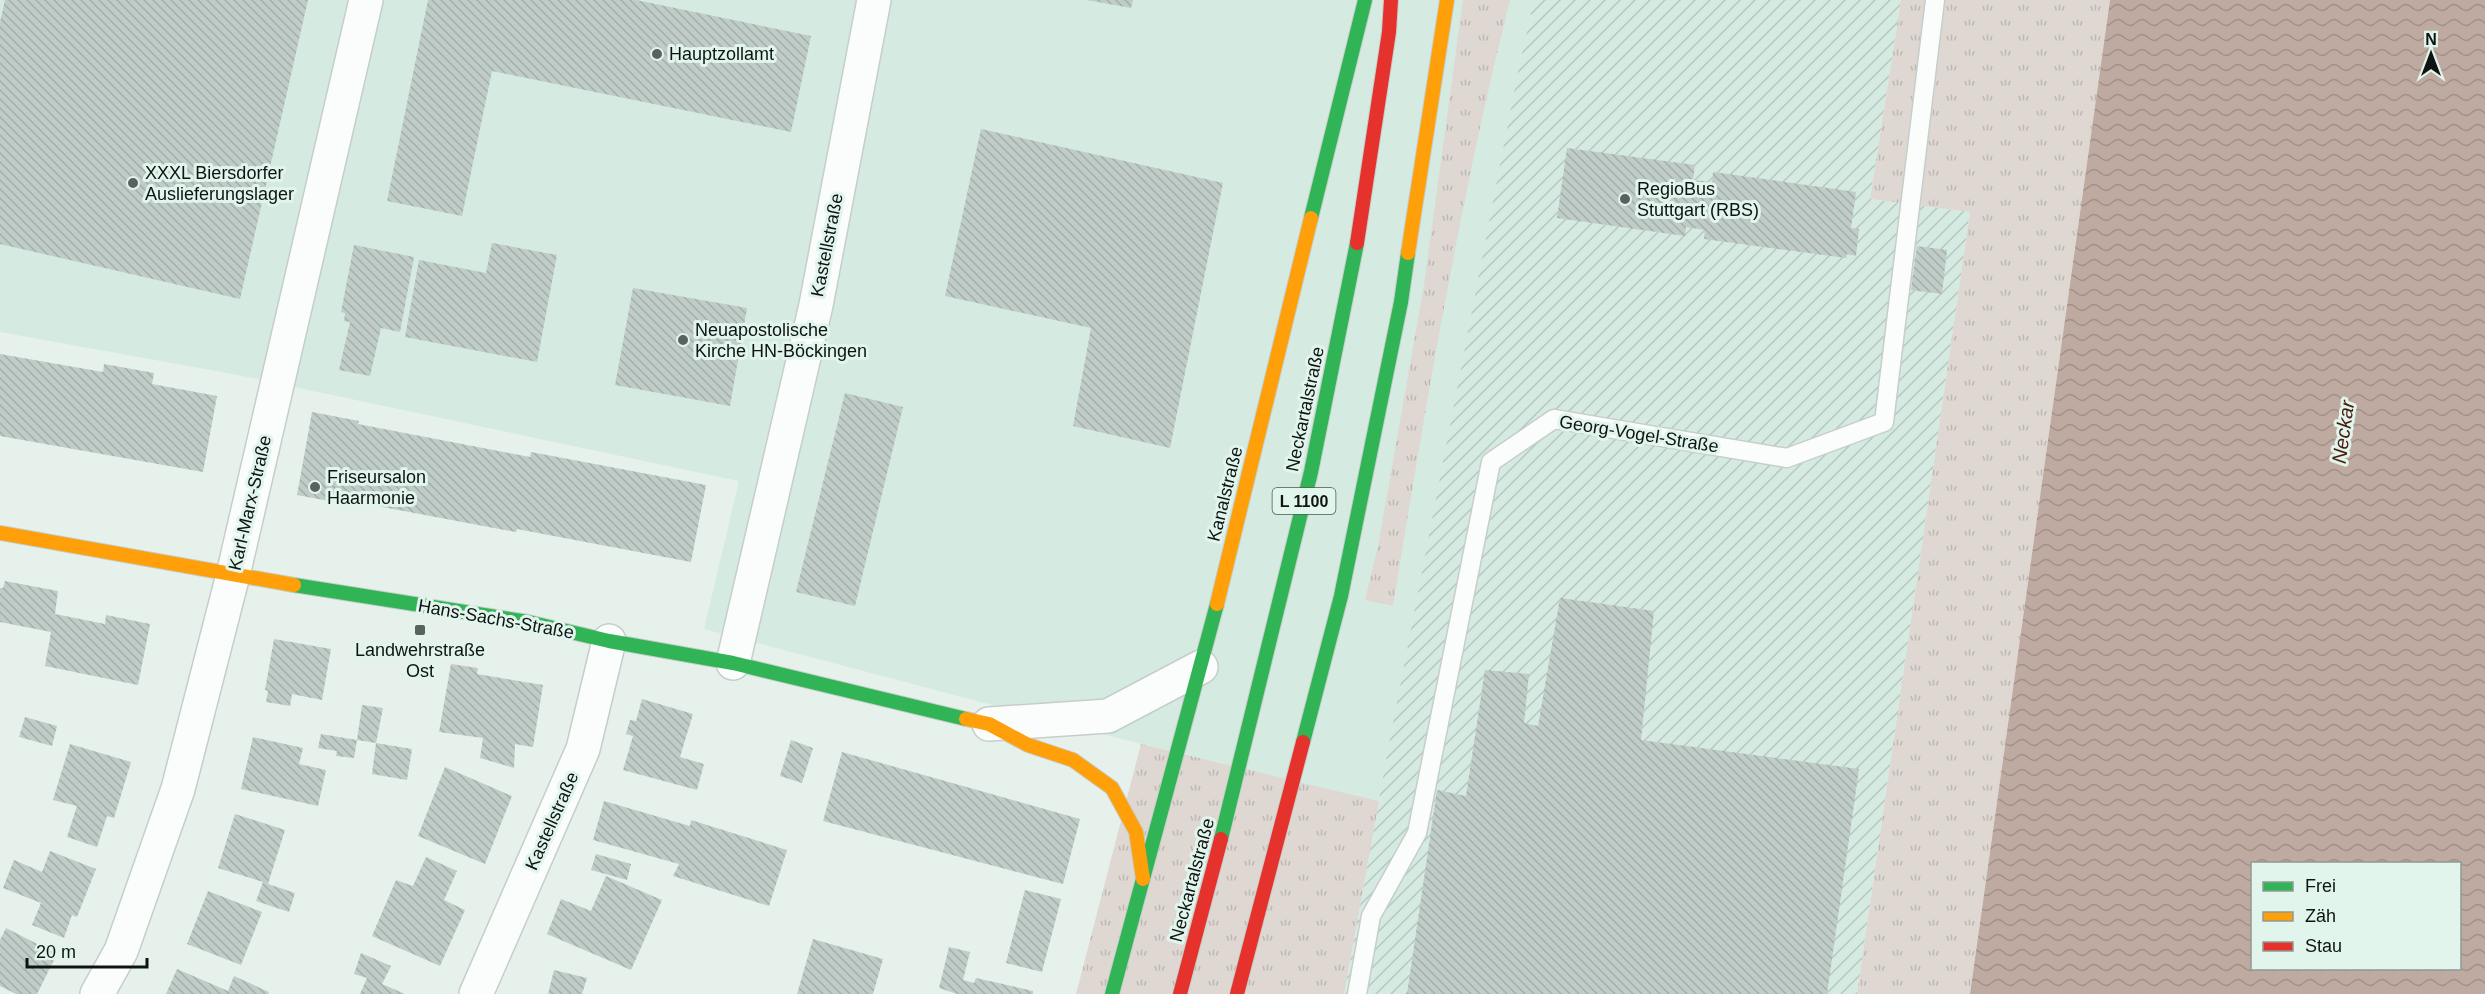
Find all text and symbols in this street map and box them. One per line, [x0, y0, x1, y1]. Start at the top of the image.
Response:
north arrow [2401, 24, 2461, 84]
text: N [2425, 31, 2437, 48]
place label: Hauptzollamt [669, 44, 774, 64]
marker: Hauptzollamt [650, 47, 664, 61]
place label: XXXL Biersdorfer Auslieferungslager [145, 163, 294, 204]
marker: XXXL Biersdorfer Auslieferungslager [126, 176, 140, 190]
place label: RegioBus Stuttgart (RBS) [1637, 179, 1759, 220]
street label: Kastellstraße [807, 192, 847, 298]
marker: RegioBus Stuttgart (RBS) [1618, 192, 1632, 206]
place label: Neuapostolische Kirche HN-Böckingen [695, 320, 867, 361]
marker: Neuapostolische Kirche HN-Böckingen [676, 333, 690, 347]
street label: Neckartalstraße [1282, 345, 1328, 473]
water label: Neckar [2328, 398, 2358, 465]
street label: Georg-Vogel-Straße [1558, 412, 1720, 456]
street label: Karl-Marx-Straße [225, 434, 275, 572]
street label: Kanalstraße [1204, 444, 1246, 544]
place label: Friseursalon Haarmonie [327, 467, 426, 508]
marker: Friseursalon Haarmonie [308, 480, 322, 494]
road number: L 1100 [1272, 488, 1336, 514]
street label: Hans-Sachs-Straße [416, 595, 576, 643]
marker: Landwehrstraße Ost [413, 623, 427, 637]
place label: Landwehrstraße Ost [355, 640, 485, 681]
street label: Kastellstraße [522, 769, 582, 873]
street label: Neckartalstraße [1166, 816, 1218, 944]
legend [2251, 862, 2461, 970]
text: Frei [2305, 876, 2336, 896]
text: Zäh [2305, 906, 2336, 926]
scale bar [27, 931, 147, 969]
text: Stau [2305, 936, 2342, 956]
text: 20 m [36, 942, 76, 962]

